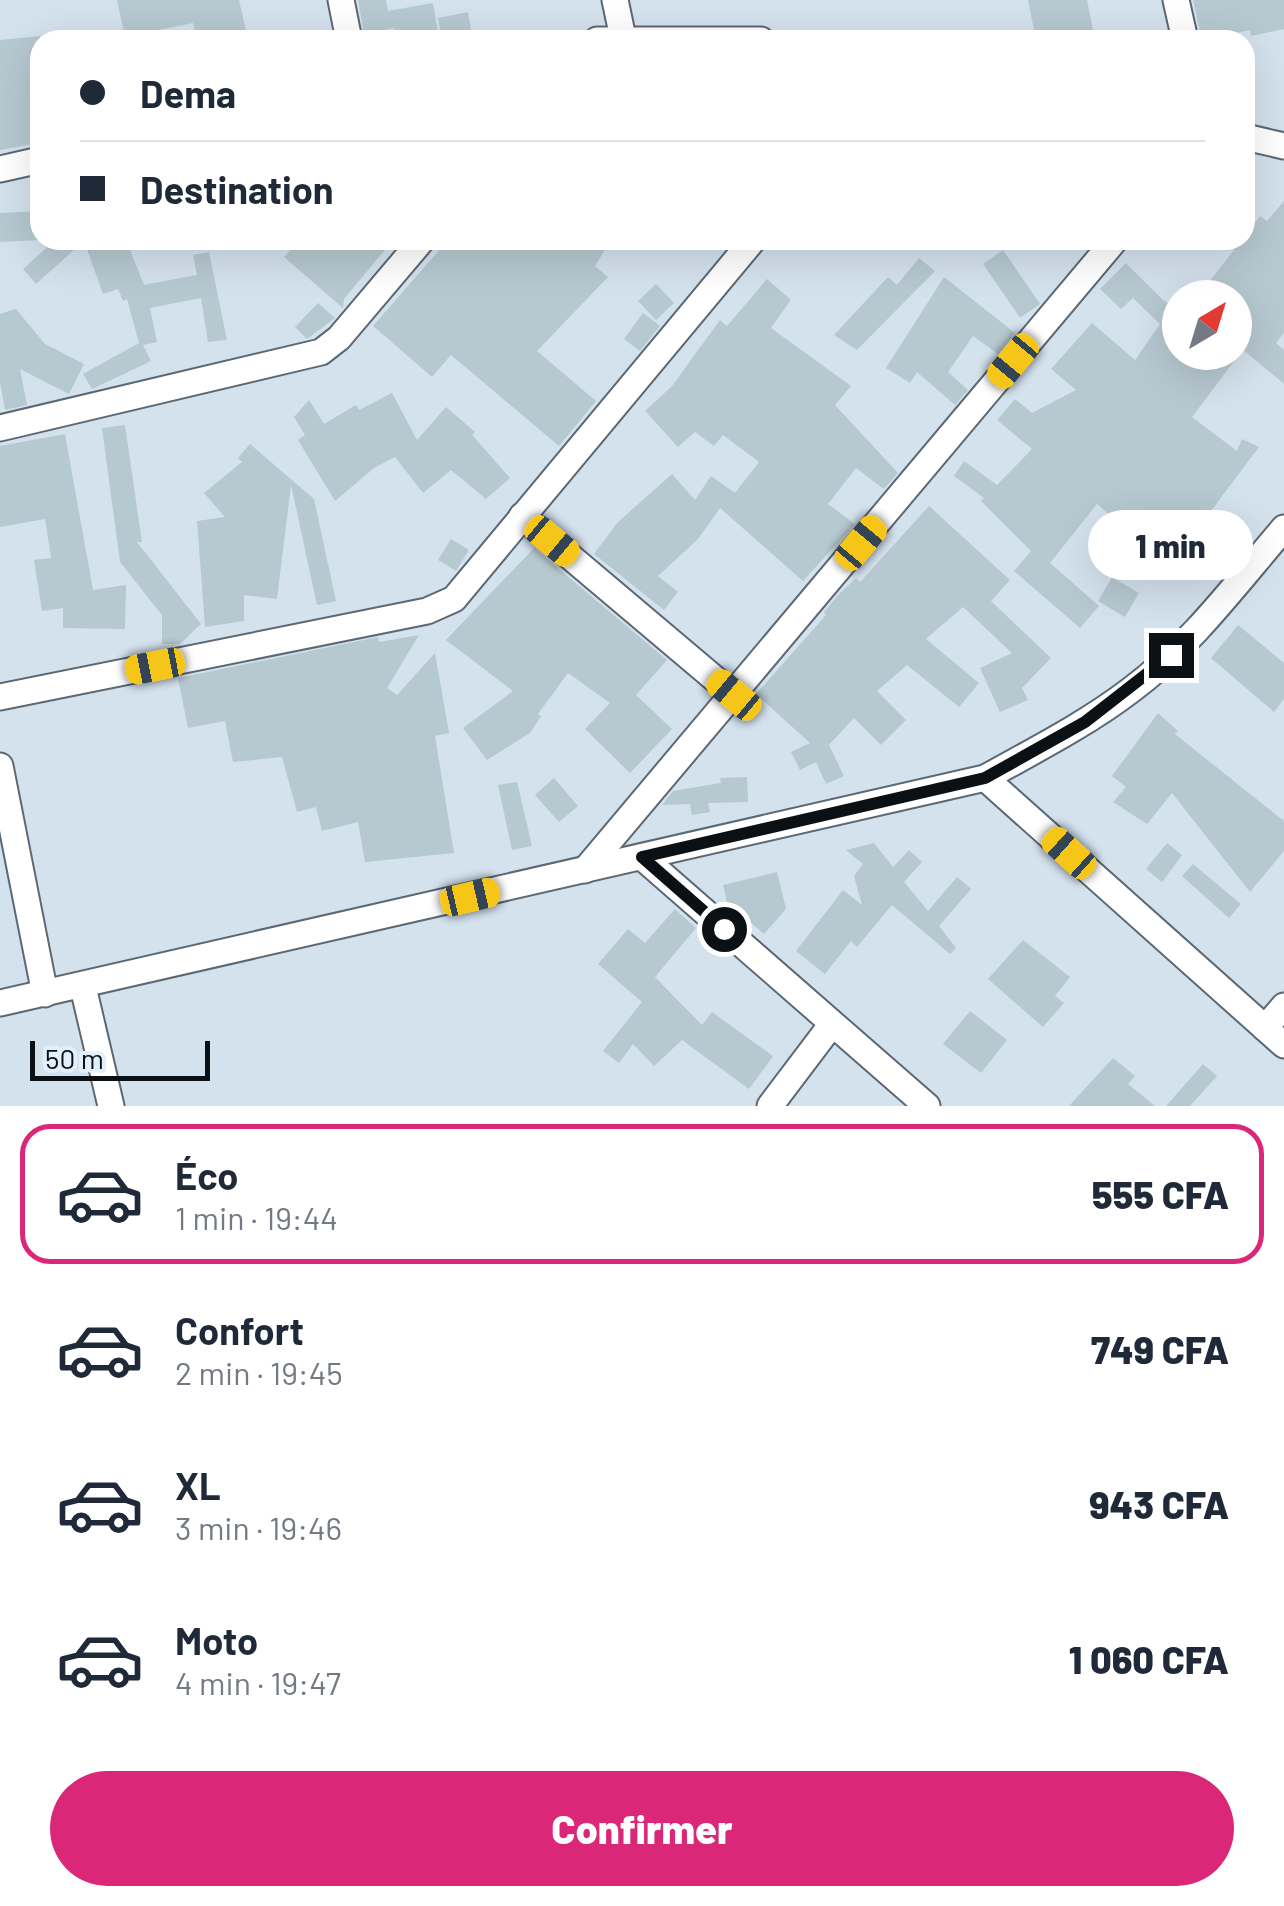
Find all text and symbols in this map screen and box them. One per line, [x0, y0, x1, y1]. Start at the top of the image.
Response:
text: Dema [140, 70, 236, 116]
text: Destination [140, 166, 334, 212]
north arrow [1162, 280, 1252, 370]
map controls [1162, 280, 1252, 370]
car [982, 328, 1044, 394]
car [519, 510, 585, 572]
car [830, 510, 892, 576]
callout: 1 min [1088, 510, 1254, 580]
text: 1 min [1135, 526, 1206, 564]
route end [1149, 633, 1194, 678]
car [123, 646, 187, 686]
car [701, 664, 767, 726]
car [1037, 822, 1101, 884]
car [437, 876, 503, 918]
route start [702, 907, 747, 952]
scale bar [30, 1036, 210, 1080]
text: 50 m [45, 1041, 104, 1075]
icon: car [55, 1149, 145, 1239]
text: Éco [175, 1152, 239, 1198]
text: 555 CFA [1092, 1171, 1229, 1217]
text: 1 min · 19:44 [175, 1198, 338, 1236]
icon: car [55, 1304, 145, 1394]
text: Confort [175, 1307, 304, 1353]
text: 749 CFA [1091, 1326, 1229, 1372]
text: 2 min · 19:45 [175, 1353, 343, 1391]
icon: car [55, 1459, 145, 1549]
text: XL [175, 1462, 221, 1508]
text: 943 CFA [1089, 1481, 1229, 1527]
text: 3 min · 19:46 [175, 1508, 342, 1546]
icon: car [55, 1614, 145, 1704]
text: Moto [175, 1617, 258, 1663]
text: 1 060 CFA [1069, 1636, 1229, 1682]
text: 4 min · 19:47 [175, 1663, 341, 1701]
button: Confirmer [50, 1771, 1234, 1886]

